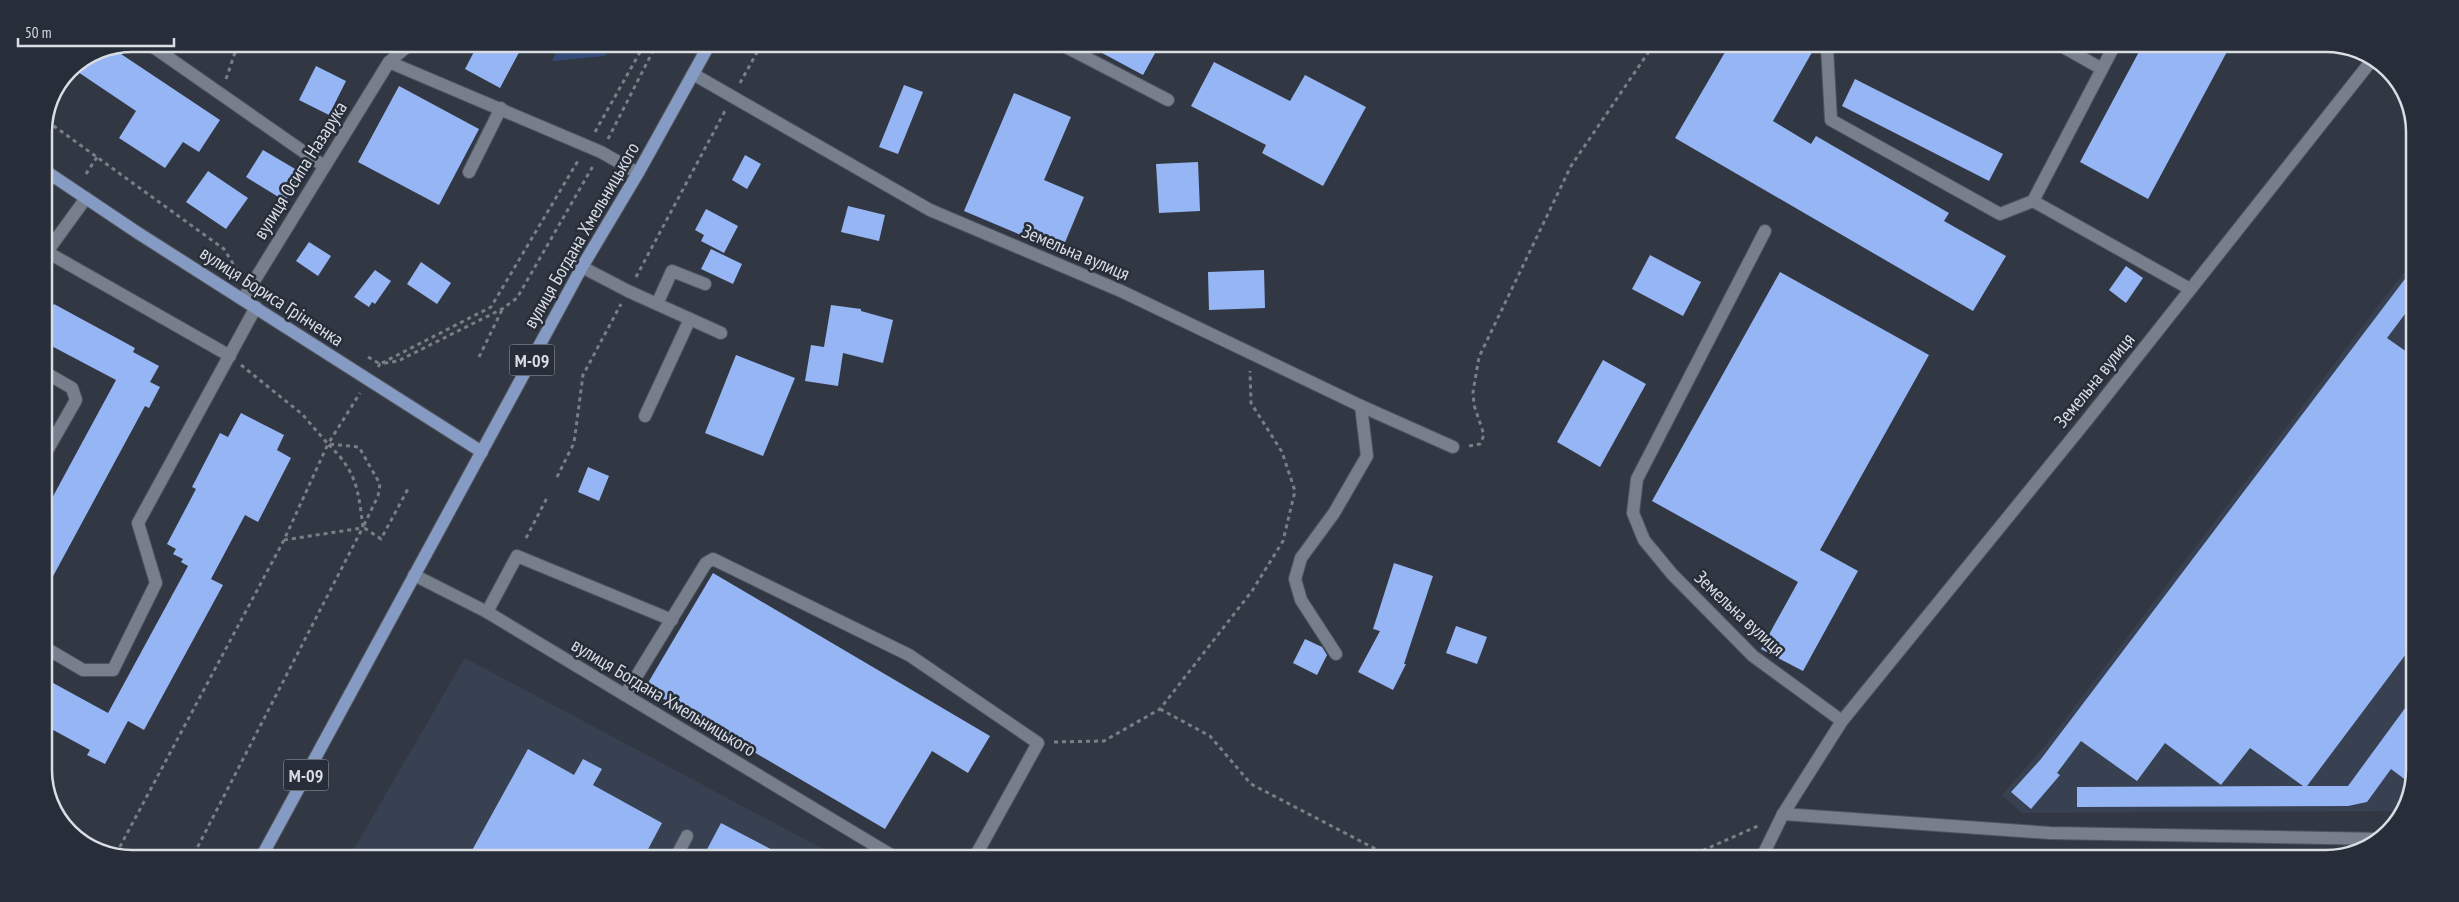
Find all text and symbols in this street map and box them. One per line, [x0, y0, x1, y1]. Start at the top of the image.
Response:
scale bar [18, 15, 174, 47]
text: 50 m [25, 23, 51, 42]
street label: вулиця Осипа Назарука [248, 97, 352, 243]
street label: вулиця Богдана Хмельницького [518, 138, 644, 332]
street label: Земельна вулиця [1019, 219, 1133, 285]
street label: вулиця Бориса Грінченка [196, 241, 348, 351]
street label: Земельна вулиця [2049, 328, 2139, 432]
road number: М-09 [510, 344, 554, 376]
street label: Земельна вулиця [1690, 565, 1790, 661]
street label: вулиця Богдана Хмельницького [567, 632, 761, 762]
road number: М-09 [284, 760, 328, 790]

